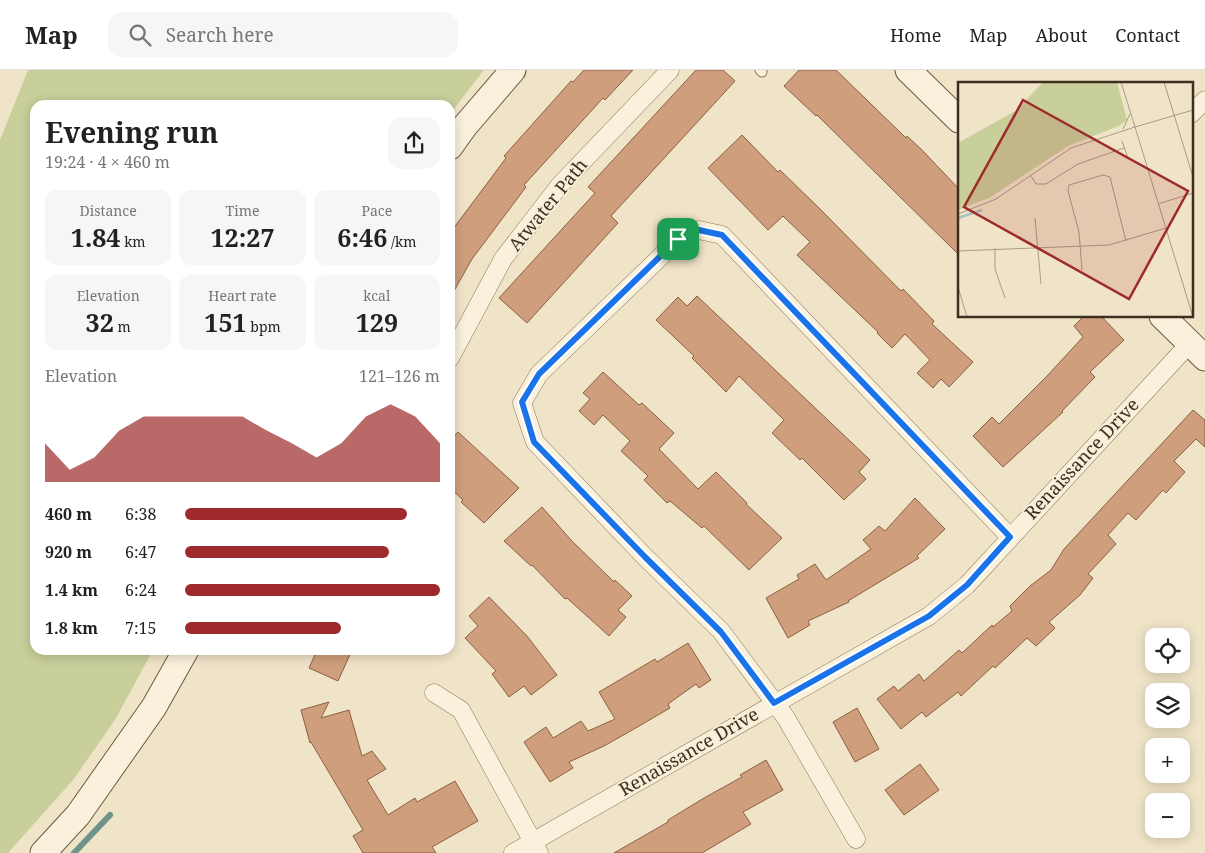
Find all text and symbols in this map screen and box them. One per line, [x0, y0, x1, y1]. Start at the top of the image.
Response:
search box [108, 12, 458, 57]
text: Map [25, 18, 78, 51]
icon: search [126, 21, 154, 49]
text: Search here [166, 22, 274, 48]
text: Home [890, 23, 941, 47]
text: Map [969, 23, 1007, 47]
text: About [1035, 23, 1087, 47]
text: Contact [1115, 23, 1180, 47]
inset map [958, 82, 1192, 318]
text: Evening run [45, 113, 218, 151]
button: share [388, 117, 440, 169]
text: 19:24 · 4 × 460 m [45, 151, 170, 173]
street label: Atwater Path [502, 153, 592, 256]
text: Distance [80, 201, 137, 220]
text: Time [226, 201, 259, 220]
text: Pace [361, 201, 392, 220]
pin [657, 218, 699, 260]
text: 1.84 [71, 220, 121, 254]
text: 12:27 [210, 220, 275, 254]
text: 6:46 [337, 220, 387, 254]
icon: arrive [664, 225, 692, 253]
text: km [121, 232, 146, 251]
text: /km [387, 232, 416, 251]
text: Elevation [77, 286, 140, 305]
text: Heart rate [208, 286, 277, 305]
text: kcal [363, 286, 390, 305]
text: 32 [86, 305, 114, 339]
text: 151 [204, 305, 247, 339]
text: 129 [356, 305, 398, 339]
text: m [114, 317, 131, 336]
text: bpm [247, 317, 281, 336]
text: Elevation [45, 365, 117, 387]
text: 121–126 m [359, 365, 440, 387]
street label: Renaissance Drive [1019, 393, 1144, 524]
text: 460 m [45, 503, 92, 525]
text: 6:38 [125, 503, 156, 525]
text: 920 m [45, 541, 92, 563]
text: 6:47 [125, 541, 156, 563]
text: 1.4 km [45, 579, 98, 601]
text: 6:24 [125, 579, 156, 601]
text: 1.8 km [45, 617, 98, 639]
text: 7:15 [125, 617, 156, 639]
map controls [1145, 628, 1190, 838]
button: locate [1145, 628, 1190, 673]
button: layers [1145, 683, 1190, 728]
street label: Renaissance Drive [614, 701, 763, 801]
button: + [1145, 738, 1190, 783]
button: − [1145, 793, 1190, 838]

